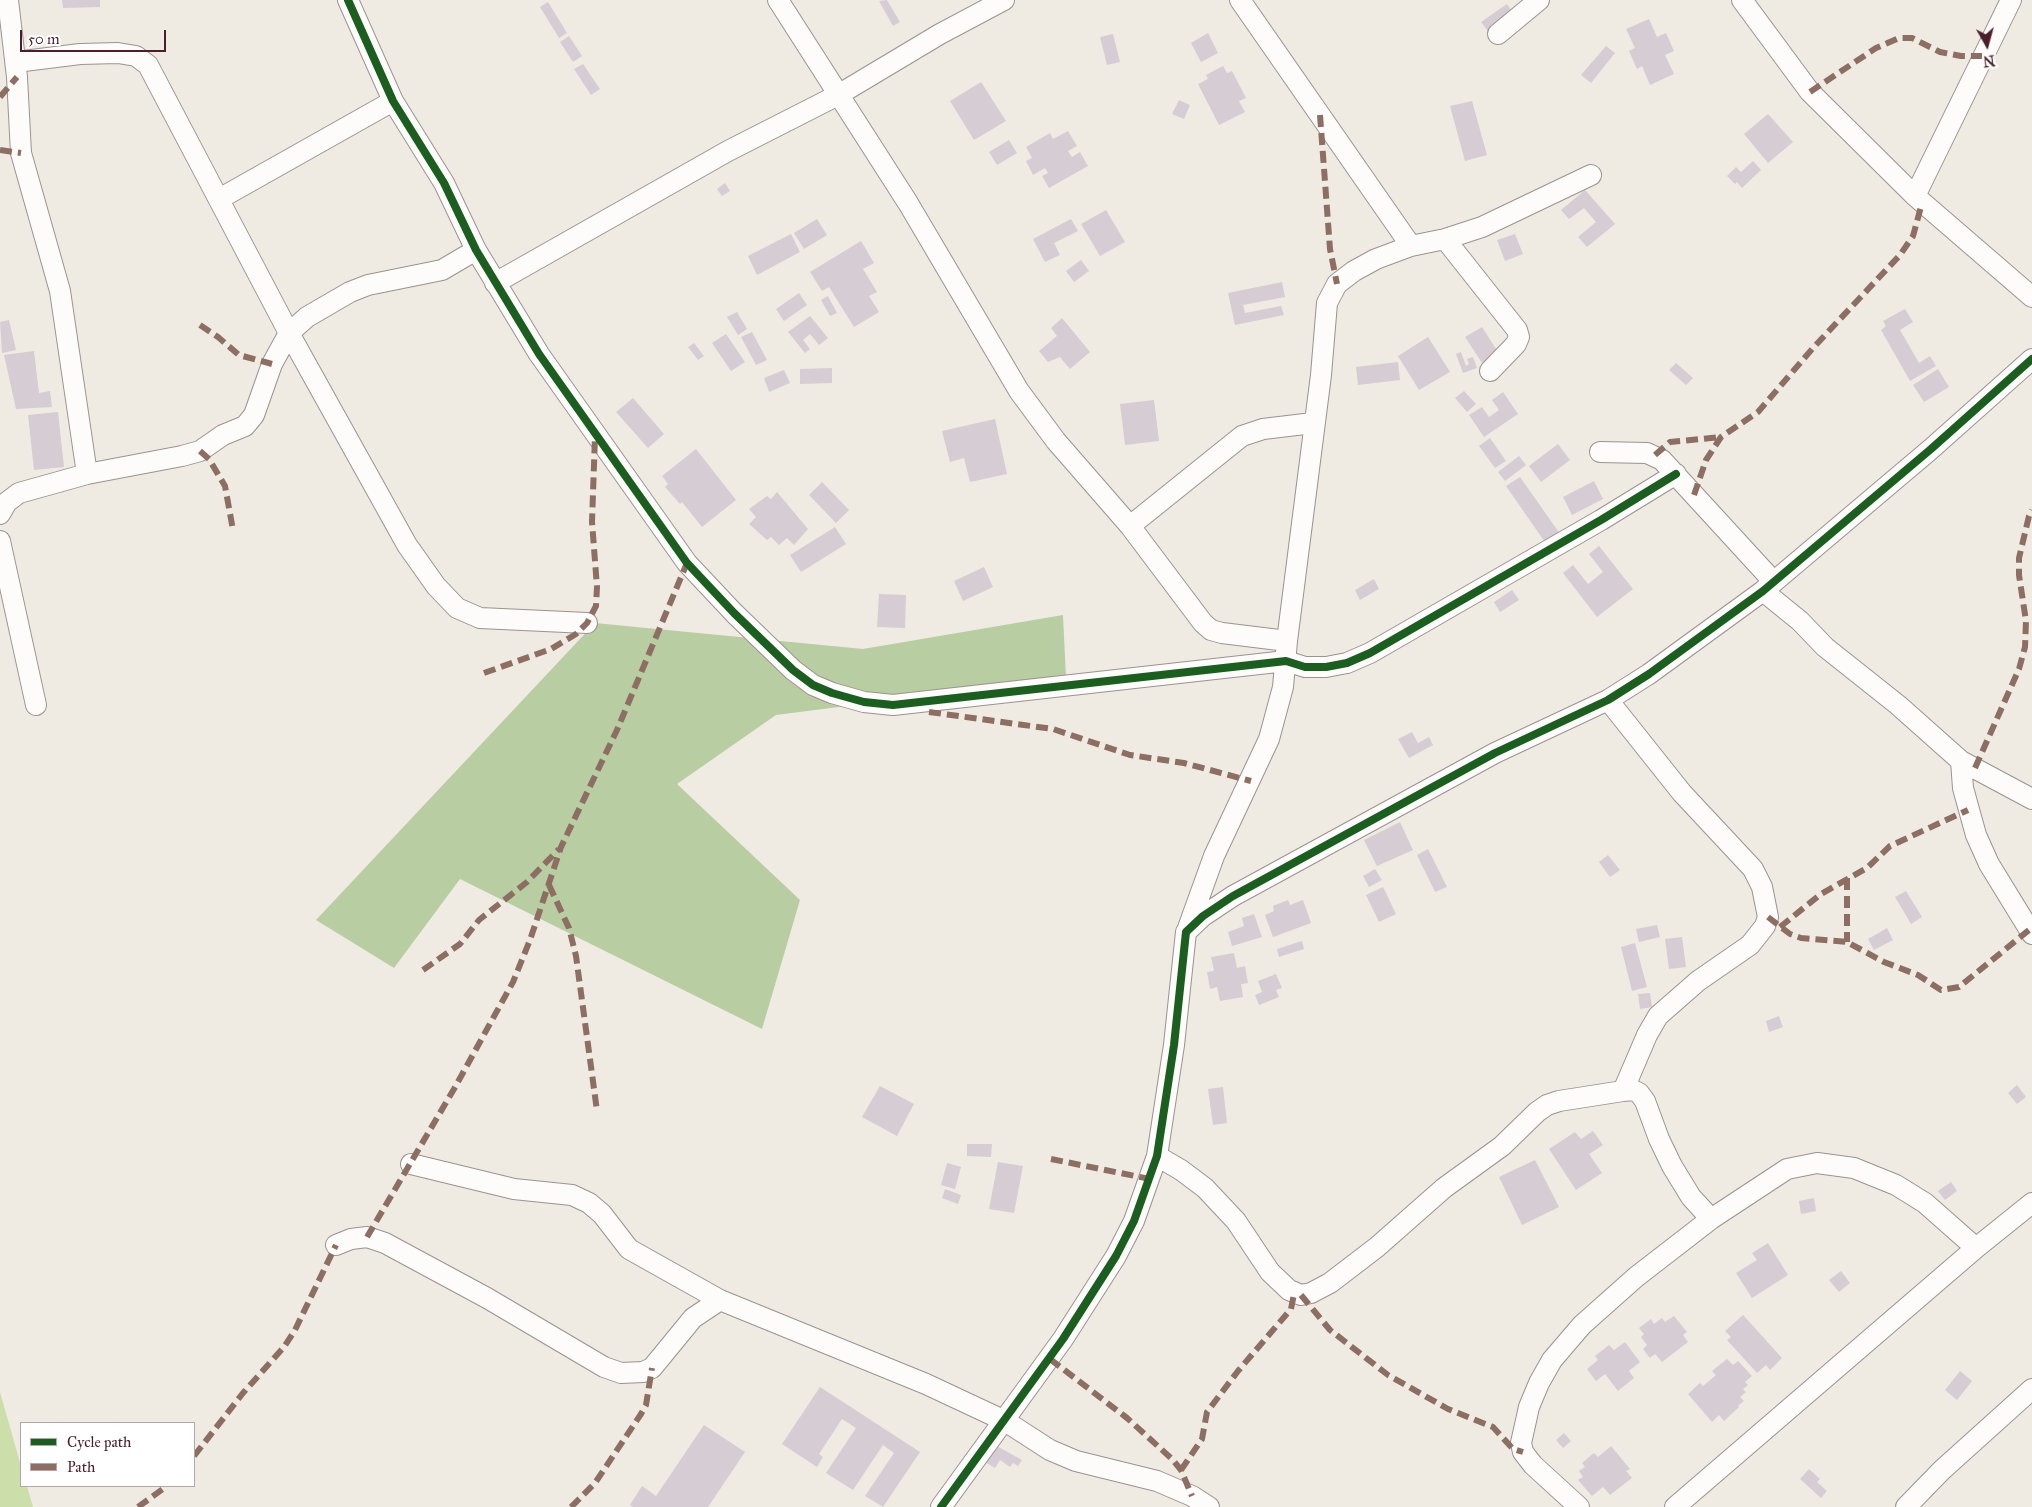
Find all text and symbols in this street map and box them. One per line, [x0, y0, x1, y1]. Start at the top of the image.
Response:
scale bar [22, 20, 169, 52]
north arrow [1962, 20, 2012, 70]
text: 50 m [28, 30, 60, 48]
text: N [1982, 51, 1996, 70]
legend [20, 1422, 195, 1487]
text: Cycle path [67, 1433, 131, 1451]
text: Path [67, 1458, 95, 1476]

